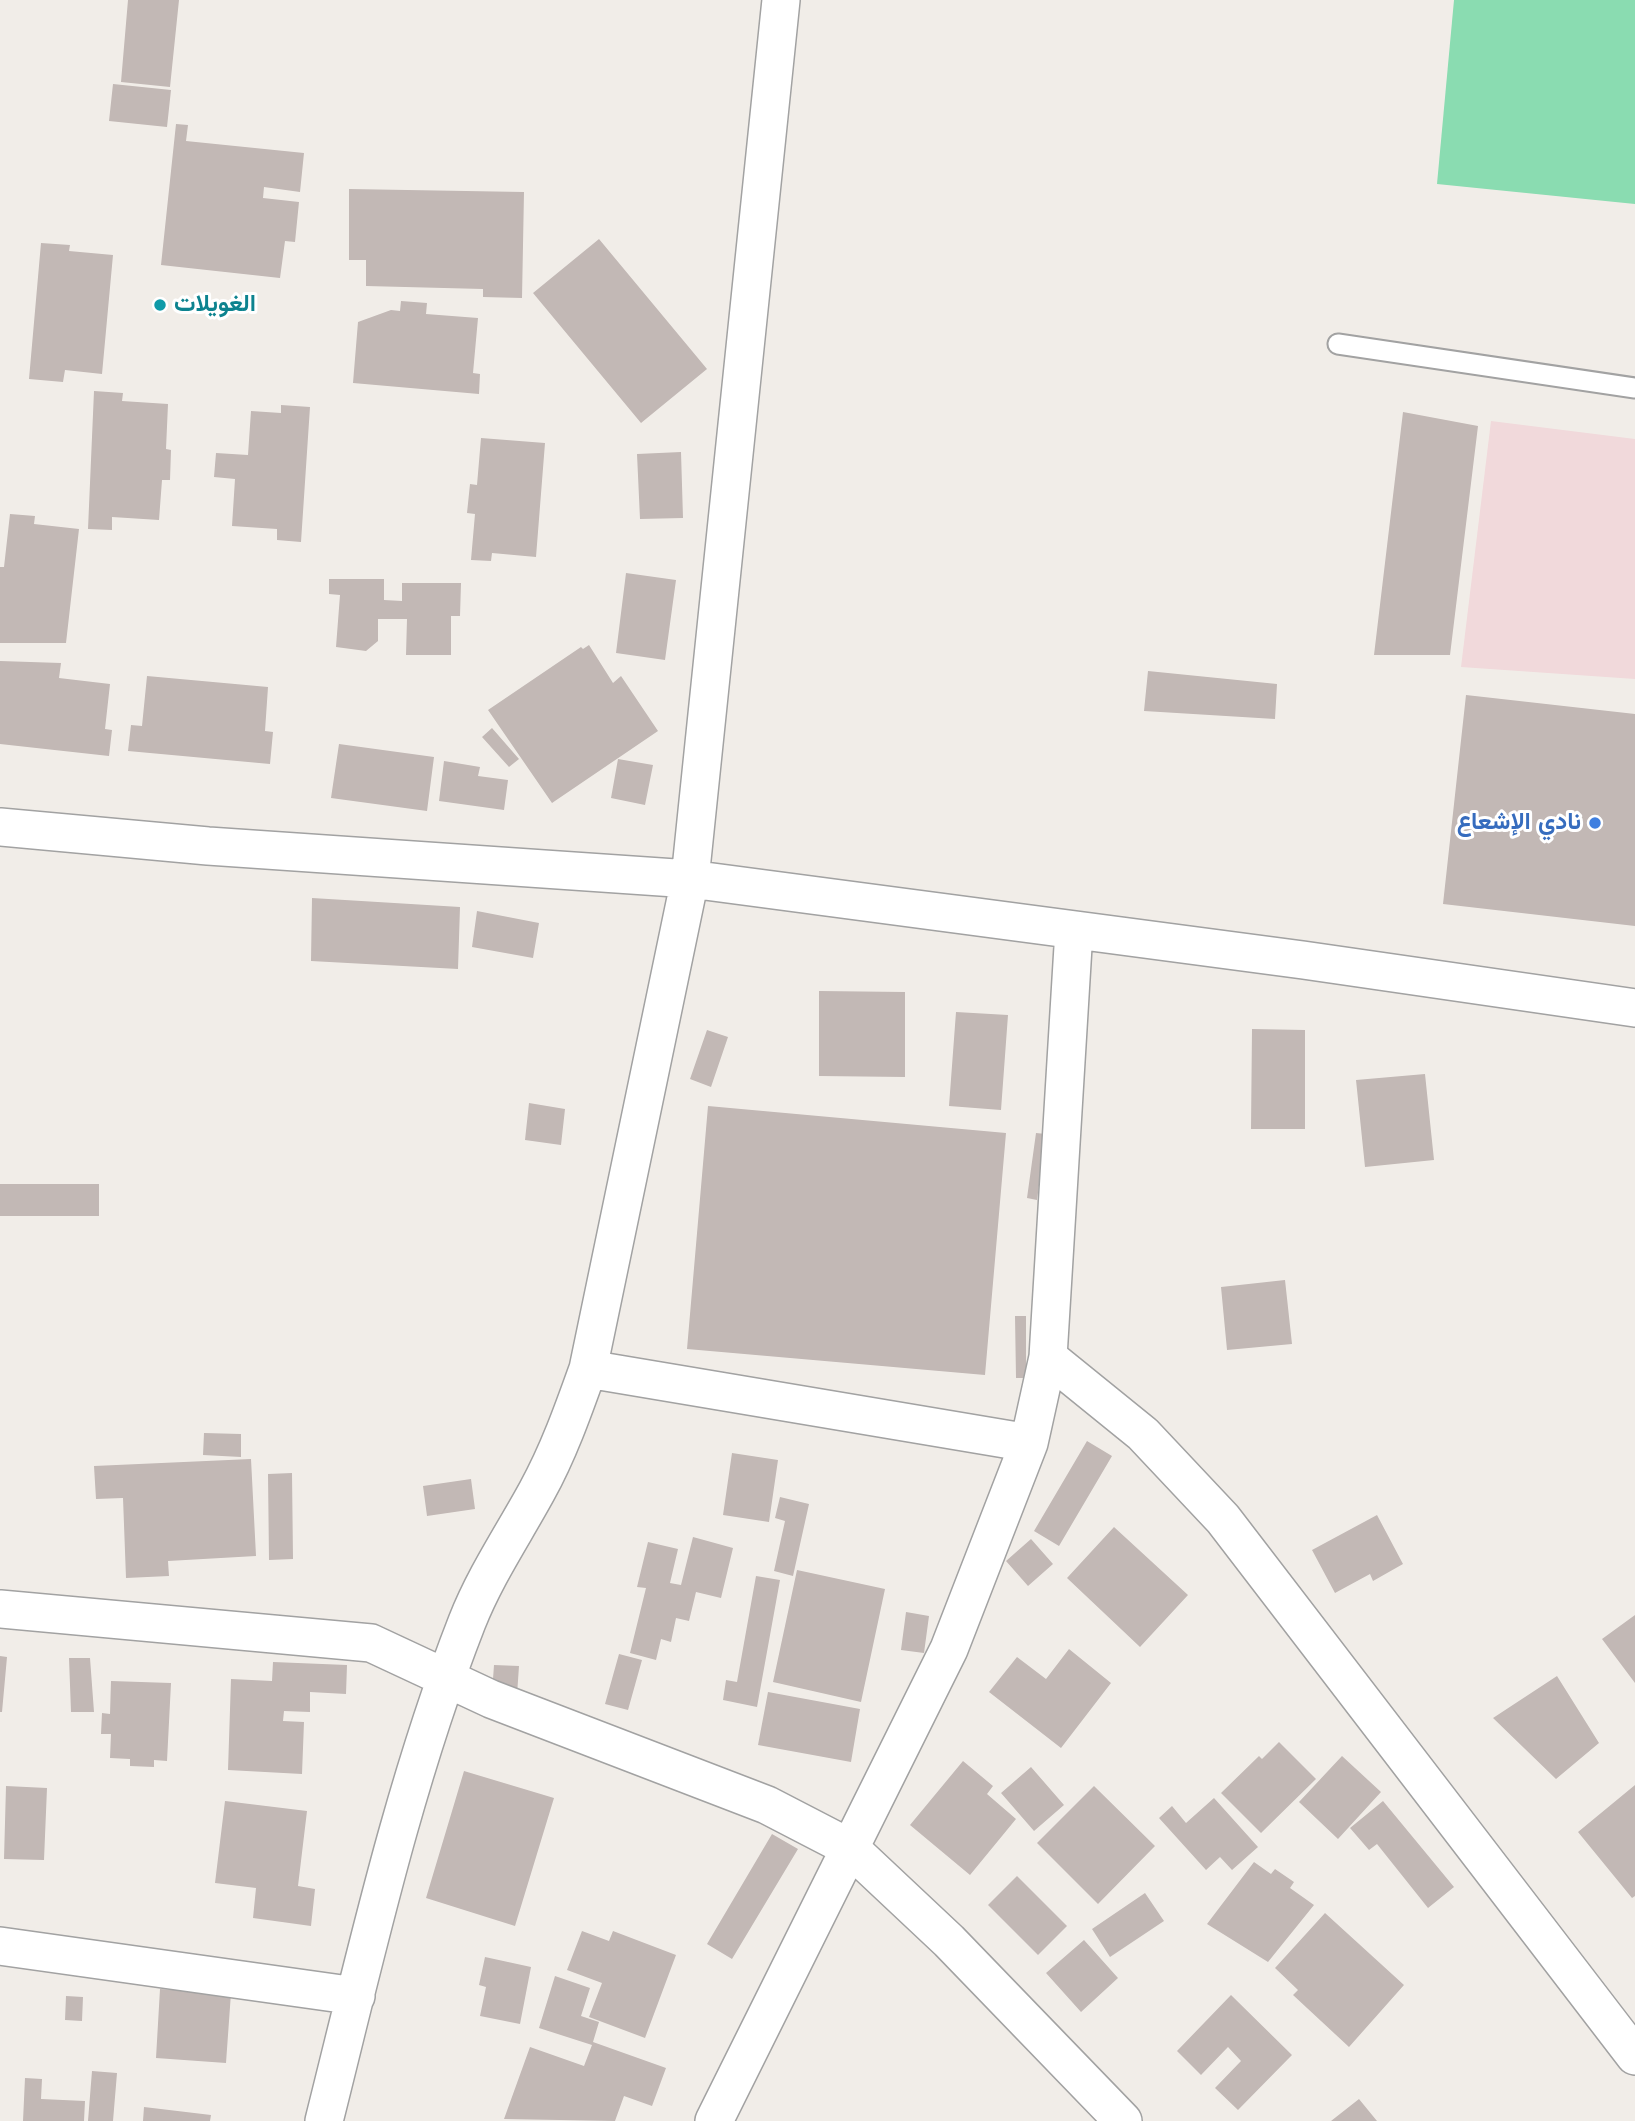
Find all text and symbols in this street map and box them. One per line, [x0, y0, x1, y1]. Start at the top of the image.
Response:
place label: الغويلات [174, 291, 256, 319]
marker: الغويلات [152, 297, 168, 313]
place label: نادي الإشعاع [1457, 809, 1581, 837]
marker: نادي الإشعاع [1587, 815, 1603, 831]

